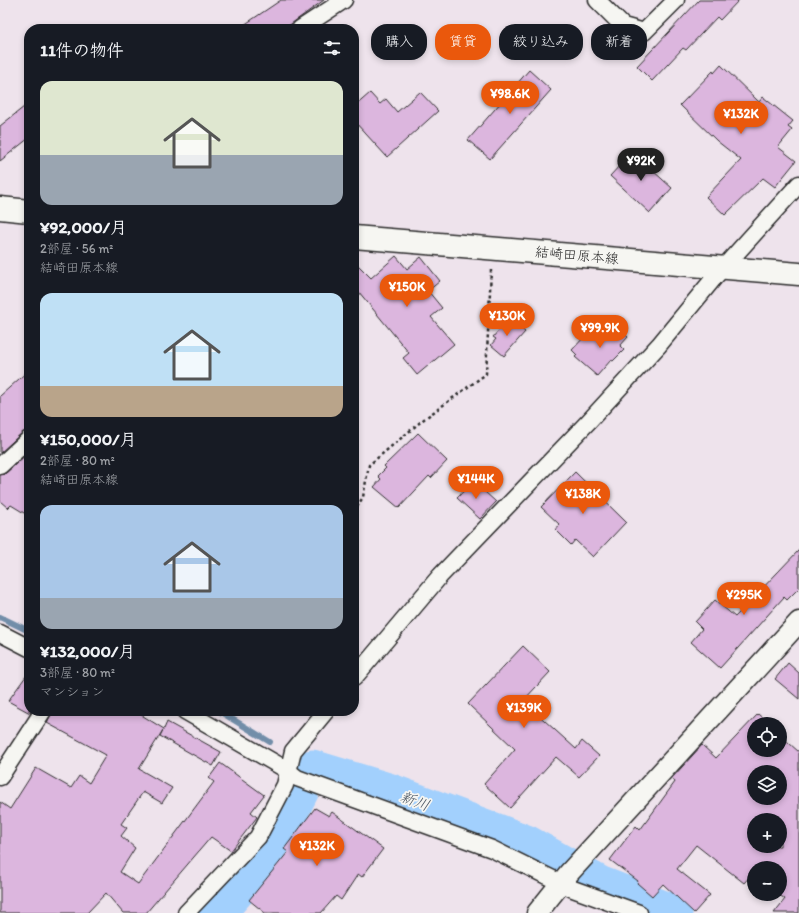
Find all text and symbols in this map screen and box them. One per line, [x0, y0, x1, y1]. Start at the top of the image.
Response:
chip: 購入 [371, 24, 427, 60]
chip: 賃貸 [435, 24, 491, 60]
chip: 絞り込み [499, 24, 583, 60]
chip: 新着 [591, 24, 647, 60]
icon: filters [321, 37, 343, 59]
text: 11件の物件 [40, 40, 124, 60]
pin: ¥98.6K [477, 81, 543, 115]
text: ¥98.6K [490, 86, 530, 101]
pin: ¥132K [713, 101, 769, 135]
text: ¥132K [723, 106, 759, 121]
icon: home [156, 107, 228, 179]
pin: ¥92K [617, 148, 665, 182]
text: ¥92K [626, 153, 656, 168]
text: ¥92,000/月 [40, 217, 127, 237]
text: 2部屋 · 56 m² [40, 241, 113, 256]
street label: 結崎田原本線 [534, 243, 620, 268]
text: 結崎田原本線 [40, 260, 118, 275]
pin: ¥150K [379, 274, 435, 308]
text: ¥150K [389, 279, 425, 294]
pin: ¥130K [479, 303, 535, 337]
text: ¥130K [489, 308, 525, 323]
pin: ¥99.9K [567, 315, 633, 349]
icon: home [156, 319, 228, 391]
text: ¥99.9K [580, 320, 620, 335]
text: ¥150,000/月 [40, 429, 136, 449]
text: 2部屋 · 80 m² [40, 453, 115, 468]
pin: ¥144K [448, 466, 504, 500]
text: ¥144K [457, 471, 495, 486]
text: 結崎田原本線 [40, 472, 118, 487]
pin: ¥138K [555, 481, 611, 515]
text: ¥138K [565, 486, 601, 501]
icon: home [156, 531, 228, 603]
pin: ¥295K [716, 582, 772, 616]
text: ¥295K [726, 587, 762, 602]
text: ¥132,000/月 [40, 641, 135, 661]
text: 3部屋 · 80 m² [40, 665, 115, 680]
text: マンション [40, 684, 104, 699]
pin: ¥139K [496, 695, 552, 729]
text: ¥139K [506, 700, 542, 715]
map controls [747, 717, 787, 901]
button: locate [747, 717, 787, 757]
button: layers [747, 765, 787, 805]
water label: 新川 [398, 787, 432, 815]
button: + [747, 813, 787, 853]
pin: ¥132K [289, 833, 345, 867]
text: ¥132K [299, 838, 335, 853]
button: − [747, 861, 787, 901]

